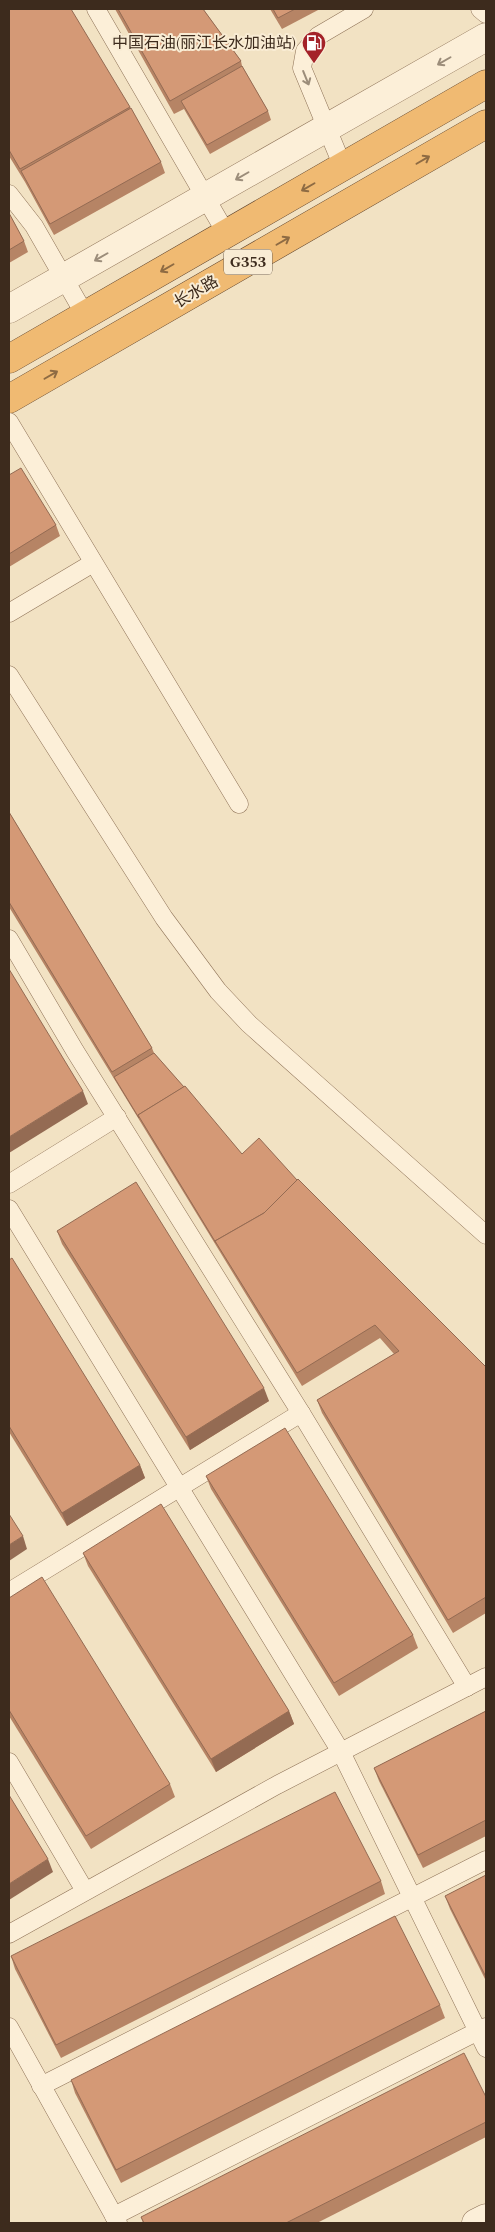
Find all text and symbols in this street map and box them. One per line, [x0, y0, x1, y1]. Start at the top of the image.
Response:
fuel station icon: 中国石油(丽江长水加油站) [301, 30, 327, 64]
place label: 中国石油(丽江长水加油站) [112, 31, 296, 55]
one-way arrow [436, 56, 451, 66]
one-way arrow [302, 70, 311, 85]
one-way arrow [416, 155, 431, 165]
one-way arrow [235, 172, 250, 182]
one-way arrow [301, 182, 315, 192]
one-way arrow [275, 236, 289, 246]
road number: G353 [224, 250, 272, 274]
one-way arrow [94, 252, 108, 262]
one-way arrow [160, 263, 174, 273]
street label: 长水路 [169, 270, 223, 314]
one-way arrow [43, 370, 58, 379]

